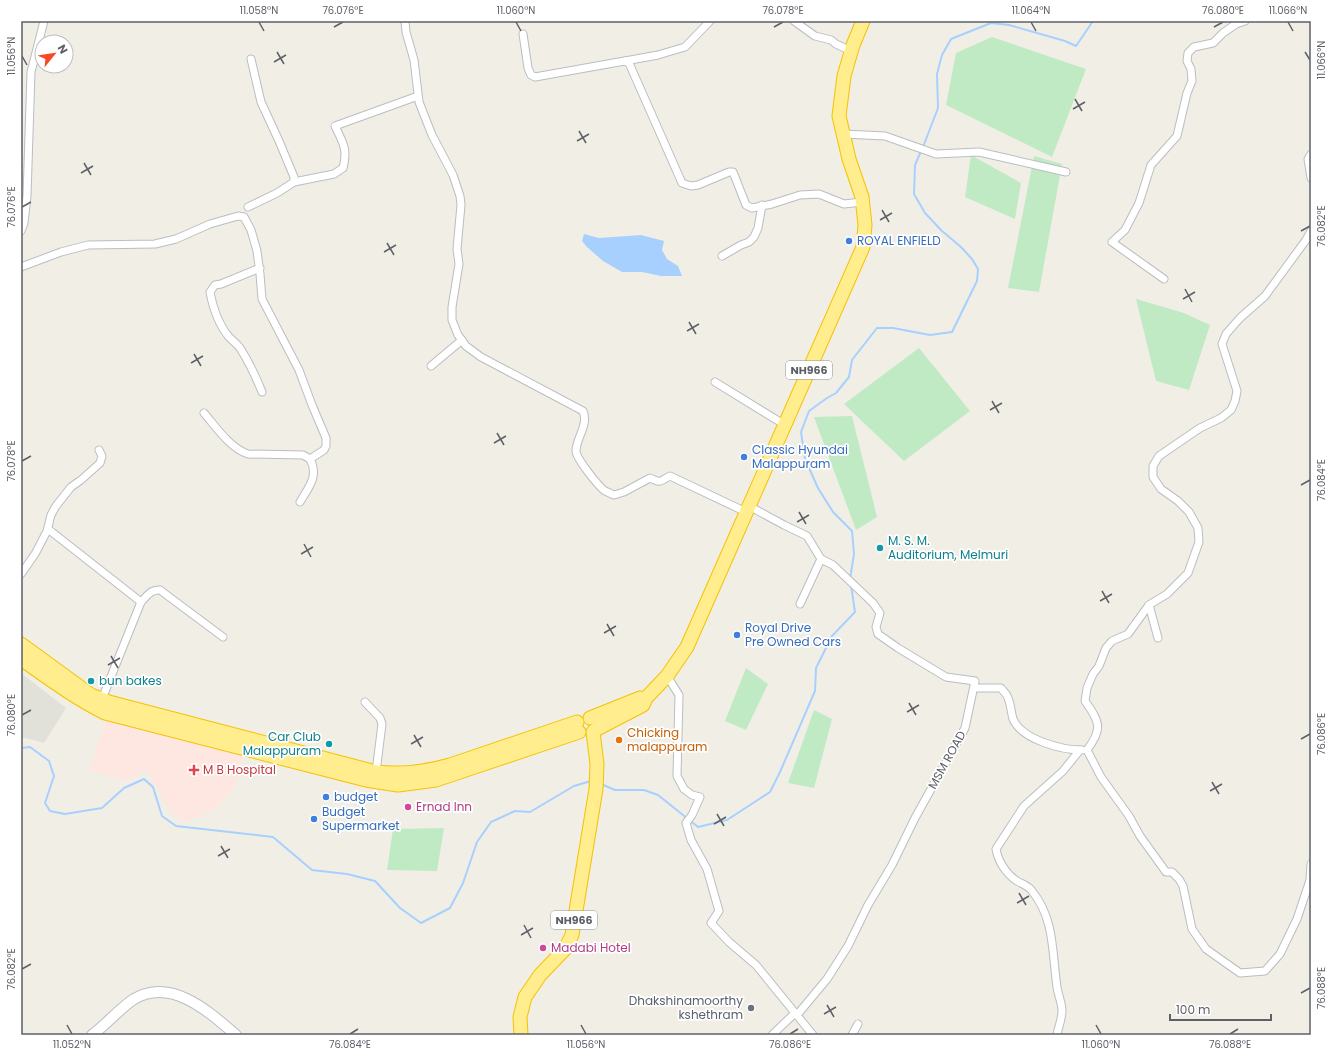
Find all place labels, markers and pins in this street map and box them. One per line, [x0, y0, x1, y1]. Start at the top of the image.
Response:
place label: ROYAL ENFIELD [857, 232, 941, 249]
marker: ROYAL ENFIELD [844, 236, 854, 246]
place label: Classic Hyundai Malappuram [752, 441, 848, 472]
marker: Classic Hyundai Malappuram [739, 452, 749, 462]
place label: M. S. M. Auditorium, Melmuri [888, 532, 1008, 563]
marker: M. S. M. Auditorium, Melmuri [875, 543, 885, 553]
place label: Royal Drive Pre Owned Cars [745, 619, 841, 650]
marker: Royal Drive Pre Owned Cars [732, 630, 742, 640]
place label: bun bakes [99, 672, 162, 689]
marker: bun bakes [86, 676, 96, 686]
place label: Chicking malappuram [627, 724, 707, 755]
place label: Car Club Malappuram [243, 728, 321, 759]
marker: Chicking malappuram [614, 735, 624, 745]
marker: Car Club Malappuram [324, 739, 334, 749]
place label: M B Hospital [203, 761, 276, 778]
marker: M B Hospital [188, 764, 200, 776]
place label: budget [334, 788, 378, 805]
marker: budget [321, 792, 331, 802]
place label: Ernad Inn [416, 798, 472, 815]
marker: Ernad Inn [403, 802, 413, 812]
place label: Budget Supermarket [322, 803, 400, 834]
marker: Budget Supermarket [309, 814, 319, 824]
place label: Madabi Hotel [551, 939, 631, 956]
marker: Madabi Hotel [538, 943, 548, 953]
place label: Dhakshinamoorthy kshethram [629, 992, 743, 1023]
marker: Dhakshinamoorthy kshethram [746, 1003, 756, 1013]

